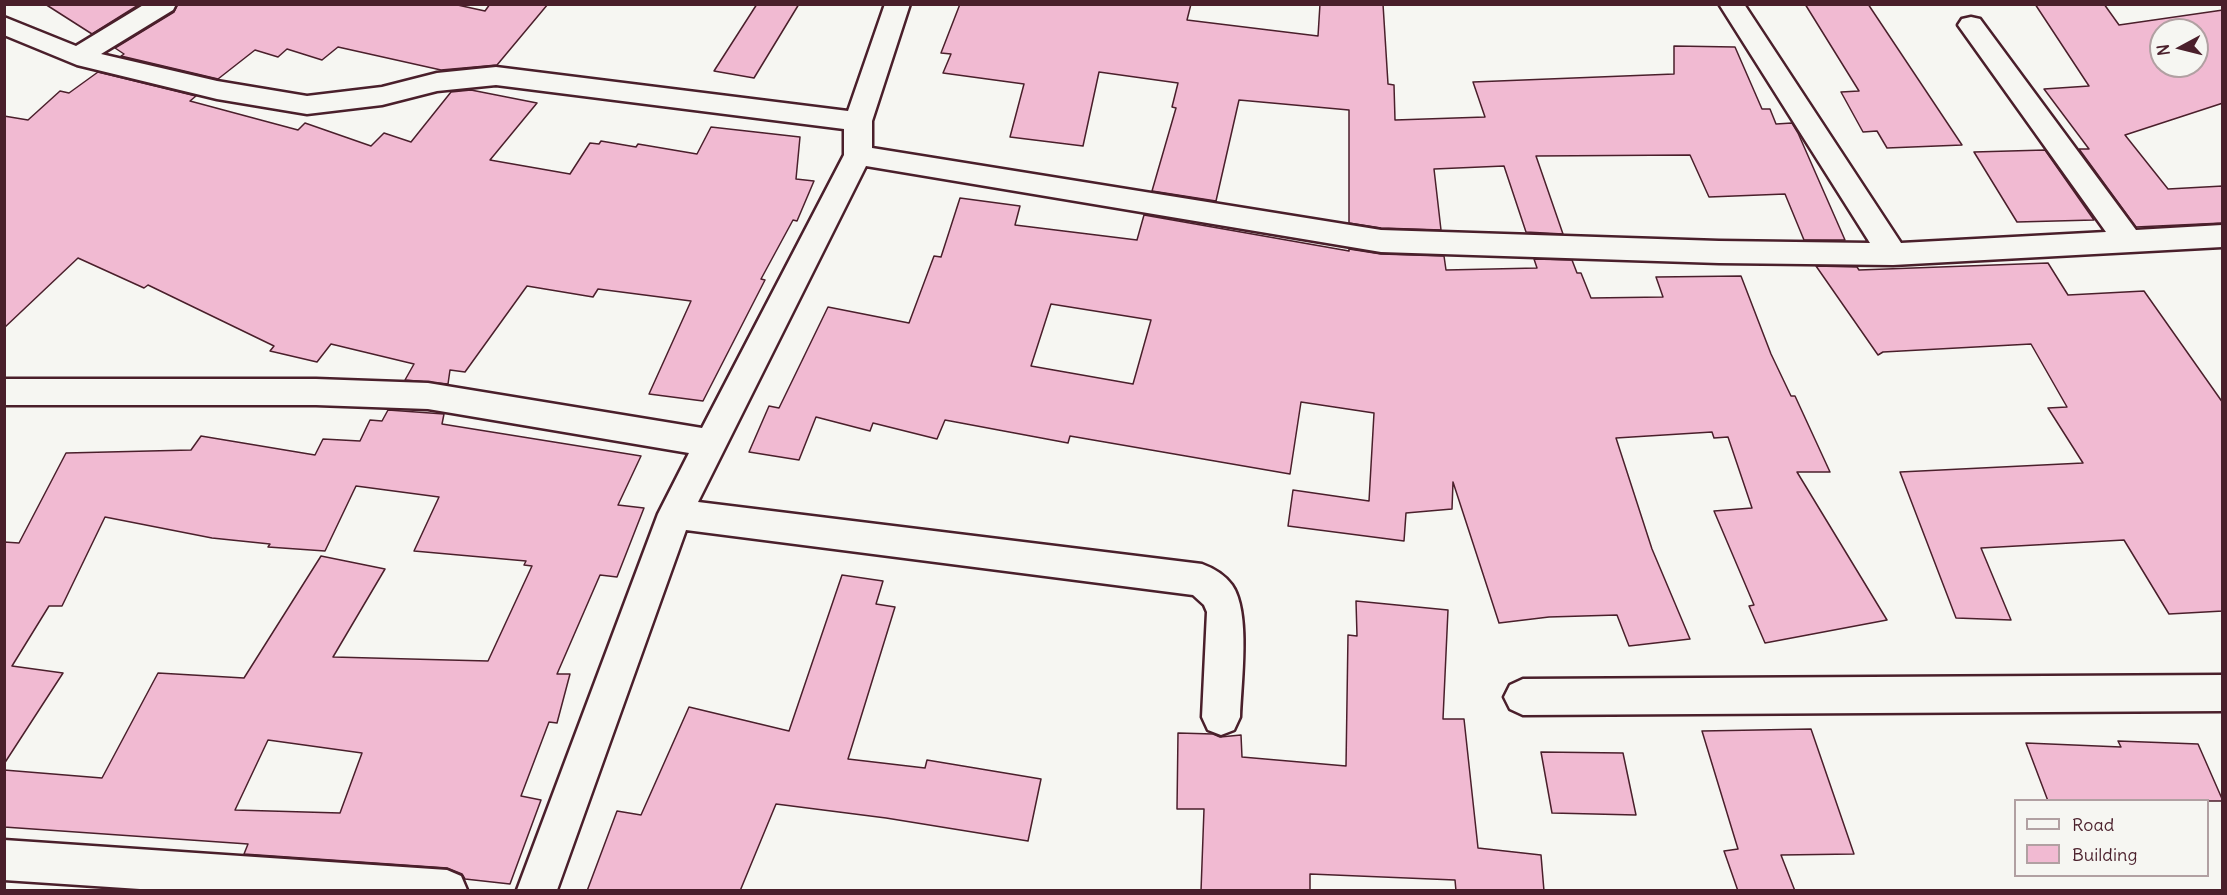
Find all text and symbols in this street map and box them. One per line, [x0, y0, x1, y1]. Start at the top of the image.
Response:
north arrow [2149, 18, 2209, 78]
text: N [2153, 43, 2174, 57]
legend [2014, 799, 2209, 877]
text: Road [2072, 813, 2114, 836]
text: Building [2072, 843, 2137, 866]

